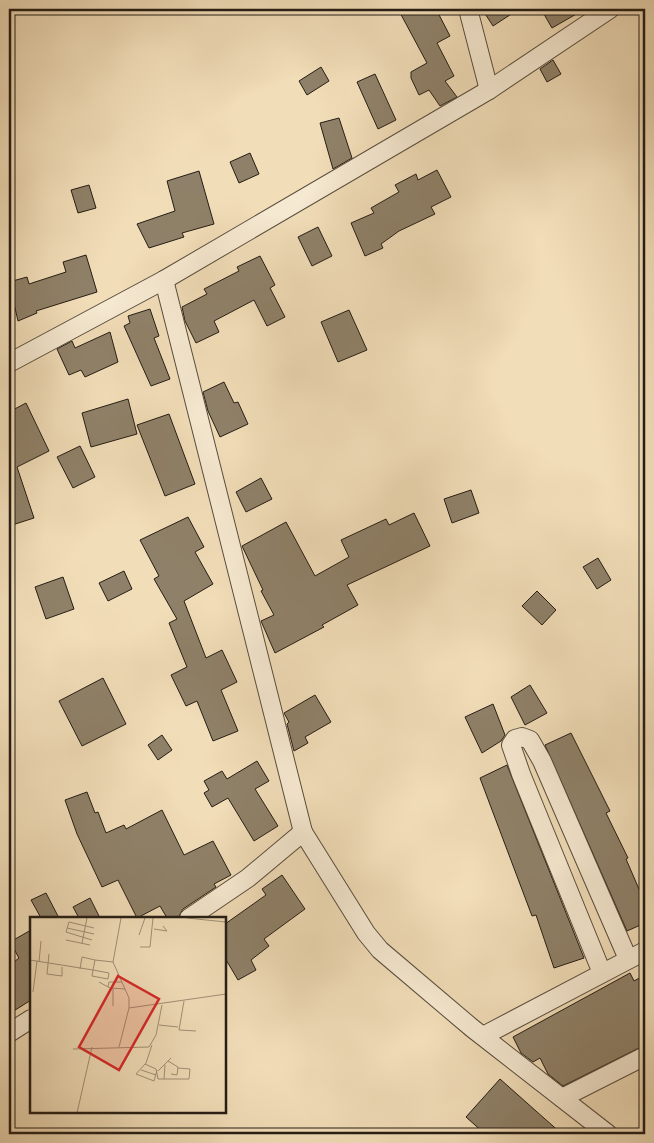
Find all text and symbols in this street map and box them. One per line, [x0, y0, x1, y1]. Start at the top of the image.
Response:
inset map [30, 917, 226, 1113]

